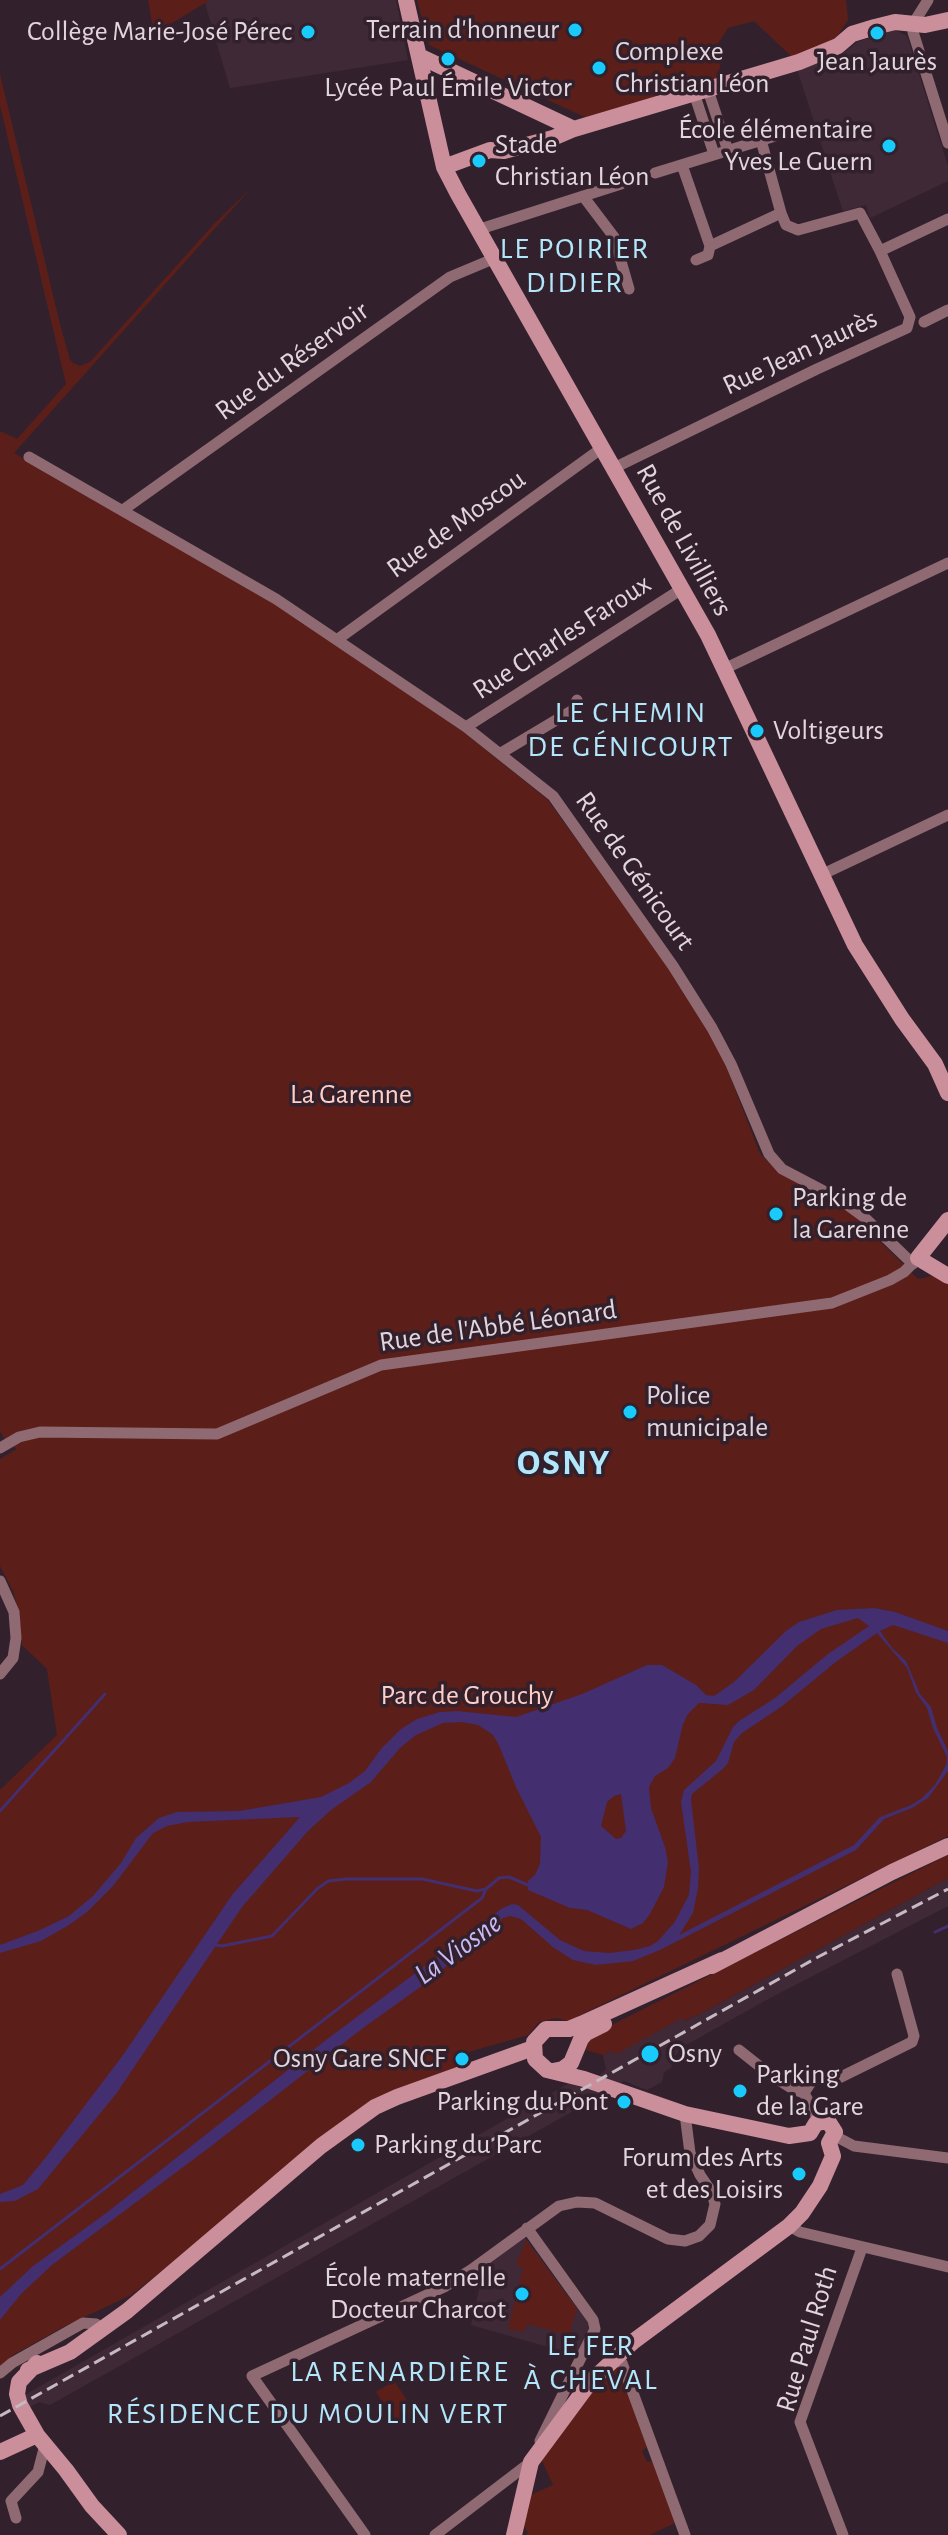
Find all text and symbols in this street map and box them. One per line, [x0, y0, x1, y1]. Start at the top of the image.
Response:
place label: Terrain d'honneur [366, 13, 559, 47]
place label: Collège Marie-José Pérec [27, 15, 292, 49]
marker: Terrain d'honneur [566, 21, 584, 39]
marker: Collège Marie-José Pérec [299, 23, 317, 41]
marker: Jean Jaurès [868, 24, 886, 42]
place label: Complexe Christian Léon [615, 35, 770, 101]
place label: Jean Jaurès [817, 45, 937, 79]
marker: Lycée Paul Émile Victor [439, 50, 457, 68]
marker: Complexe Christian Léon [590, 59, 608, 77]
place label: Lycée Paul Émile Victor [324, 71, 572, 105]
place label: École élémentaire Yves Le Guern [678, 113, 873, 179]
place label: Stade Christian Léon [495, 128, 650, 194]
marker: École élémentaire Yves Le Guern [880, 137, 898, 155]
marker: Stade Christian Léon [470, 152, 488, 170]
district label: LE POIRIER DIDIER [500, 231, 650, 302]
street label: Rue du Réservoir [209, 294, 375, 428]
street label: Rue Jean Jaurès [717, 302, 883, 402]
street label: Rue de Livilliers [628, 458, 740, 622]
street label: Rue de Moscou [380, 462, 532, 586]
street label: Rue Charles Faroux [467, 567, 657, 707]
district label: LE CHEMIN DE GÉNICOURT [528, 695, 734, 766]
place label: Voltigeurs [773, 714, 884, 748]
marker: Voltigeurs [748, 722, 766, 740]
street label: Rue de Génicourt [568, 785, 702, 957]
park label: La Garenne [290, 1078, 412, 1112]
place label: Parking de la Garenne [792, 1181, 909, 1247]
marker: Parking de la Garenne [767, 1205, 785, 1223]
street label: Rue de l'Abbé Léonard [377, 1293, 619, 1359]
place label: Police municipale [646, 1379, 768, 1445]
marker: Police municipale [621, 1403, 639, 1421]
district label: OSNY [517, 1441, 611, 1485]
park label: Parc de Grouchy [381, 1679, 553, 1713]
water label: La Viosne [407, 1905, 509, 1993]
place label: Osny [668, 2037, 722, 2071]
place label: Osny Gare SNCF [273, 2042, 446, 2076]
marker: Osny [639, 2043, 661, 2065]
marker: Osny Gare SNCF [453, 2050, 471, 2068]
place label: Parking de la Gare [756, 2058, 864, 2124]
marker: Parking de la Gare [731, 2082, 749, 2100]
place label: Parking du Pont [437, 2085, 608, 2119]
marker: Parking du Pont [615, 2093, 633, 2111]
place label: Parking du Parc [374, 2128, 541, 2162]
marker: Parking du Parc [349, 2136, 367, 2154]
place label: Forum des Arts et des Loisirs [622, 2141, 783, 2207]
marker: Forum des Arts et des Loisirs [790, 2165, 808, 2183]
place label: École maternelle Docteur Charcot [324, 2261, 506, 2327]
street label: Rue Paul Roth [769, 2262, 845, 2416]
marker: École maternelle Docteur Charcot [513, 2285, 531, 2303]
district label: LE FER À CHEVAL [524, 2328, 658, 2398]
district label: LA RENARDIÈRE [290, 2354, 510, 2390]
district label: RÉSIDENCE DU MOULIN VERT [107, 2396, 509, 2432]

